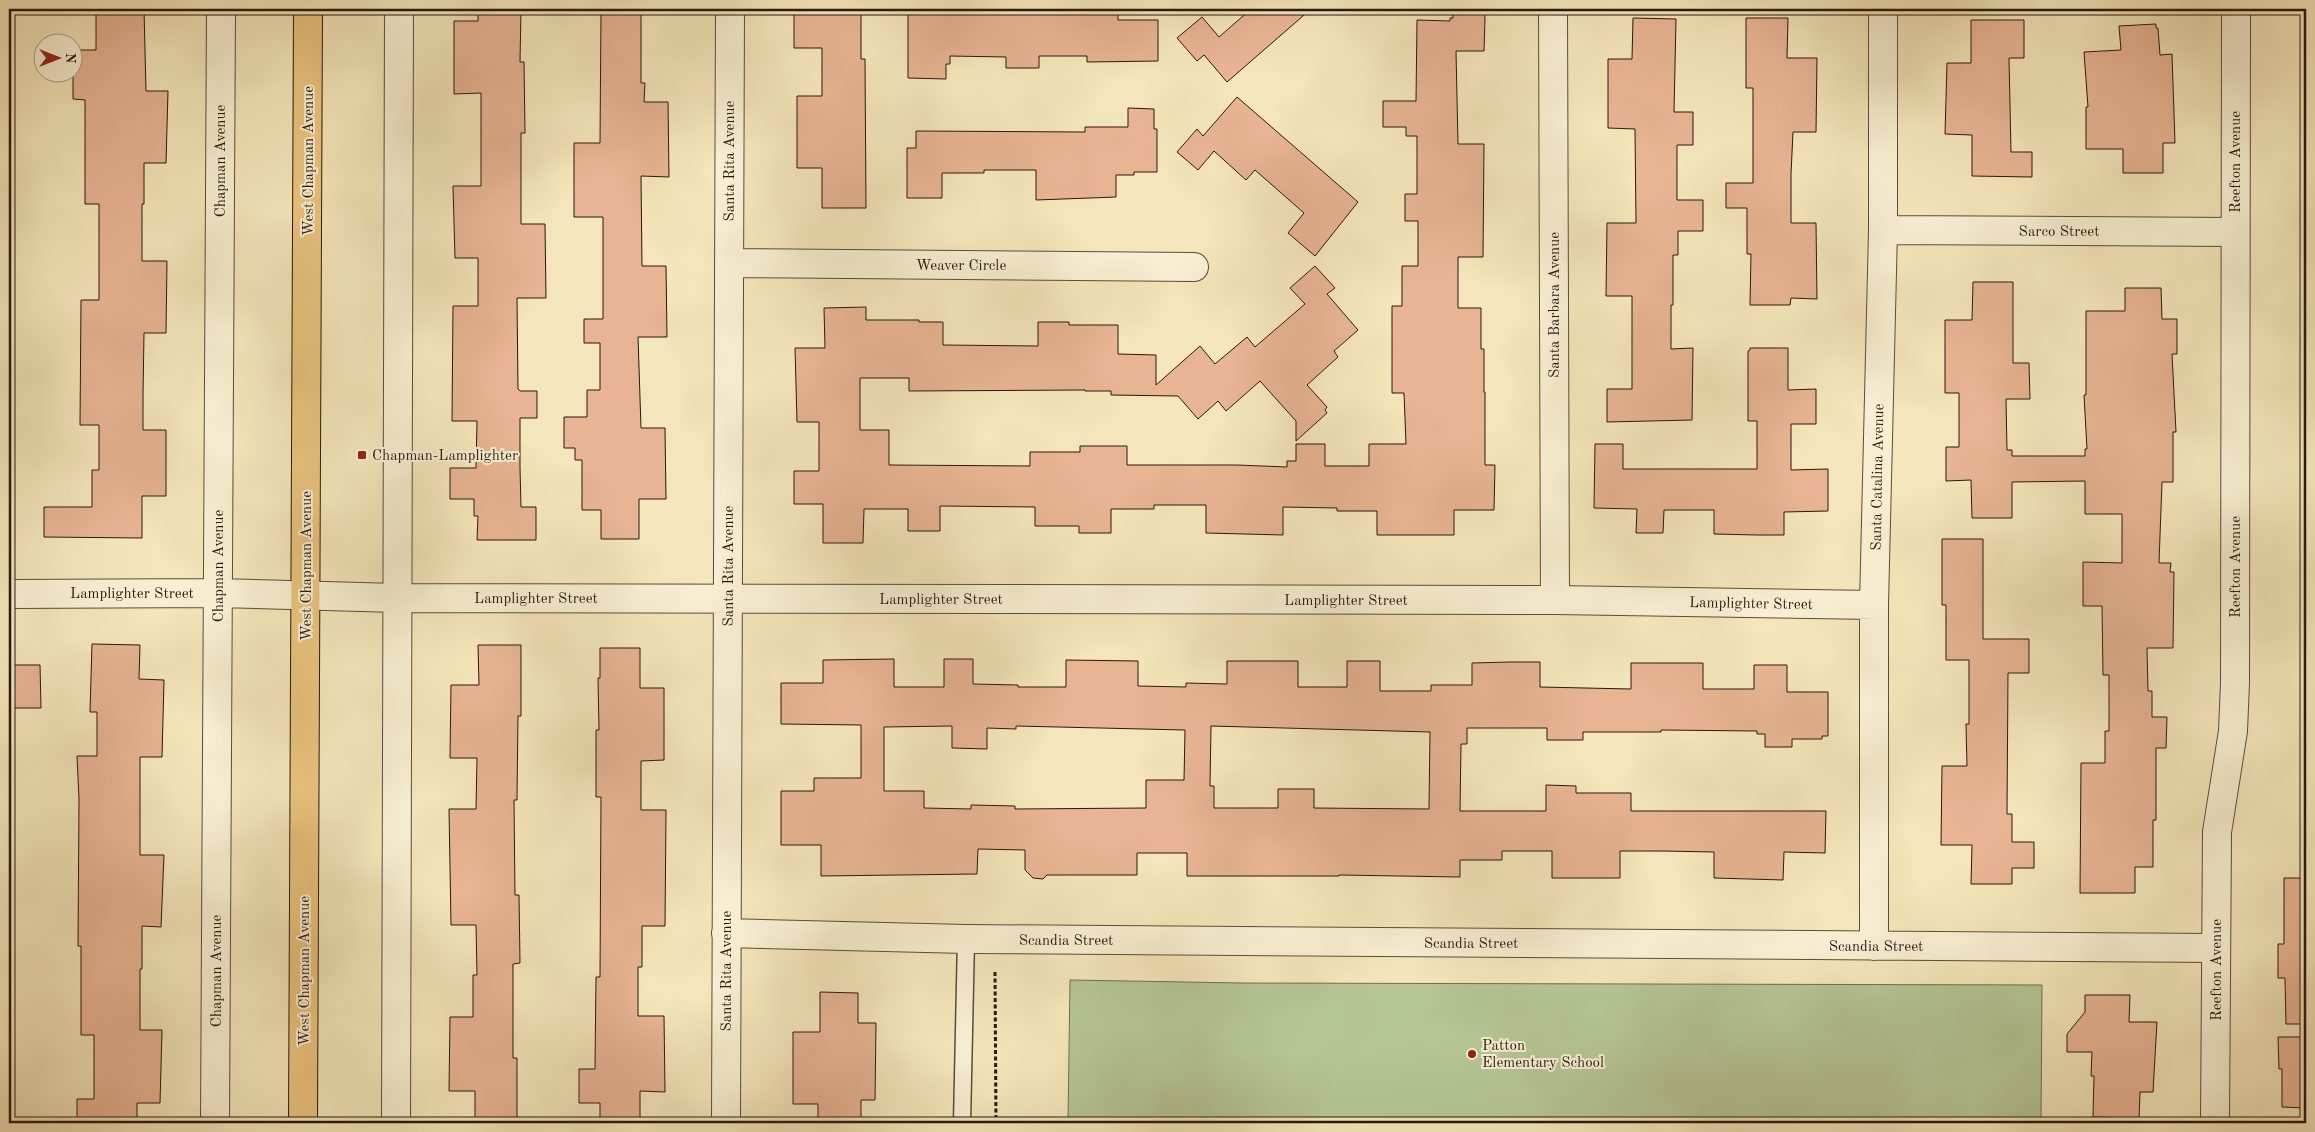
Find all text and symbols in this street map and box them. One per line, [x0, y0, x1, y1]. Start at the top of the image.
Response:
north arrow [32, 32, 82, 82]
text: N [63, 53, 77, 64]
street label: West Chapman Avenue [302, 86, 317, 236]
street label: Santa Rita Avenue [723, 100, 738, 221]
street label: Chapman Avenue [214, 105, 229, 217]
street label: Reefton Avenue [2229, 111, 2244, 213]
street label: Sarco Street [2019, 225, 2099, 240]
street label: Santa Barbara Avenue [1548, 232, 1563, 378]
street label: Weaver Circle [916, 259, 1006, 274]
street label: Santa Catalina Avenue [1870, 403, 1887, 551]
marker: Chapman-Lamplighter [356, 449, 368, 461]
place label: Chapman-Lamplighter [372, 449, 518, 464]
street label: West Chapman Avenue [300, 491, 315, 641]
street label: Santa Rita Avenue [722, 505, 737, 626]
street label: Chapman Avenue [212, 510, 227, 622]
street label: Reefton Avenue [2229, 516, 2244, 618]
street label: Lamplighter Street [70, 587, 194, 602]
street label: Lamplighter Street [474, 592, 598, 607]
street label: Lamplighter Street [879, 593, 1003, 608]
street label: Lamplighter Street [1284, 594, 1408, 609]
street label: Lamplighter Street [1689, 596, 1813, 613]
street label: West Chapman Avenue [298, 896, 313, 1046]
street label: Santa Rita Avenue [720, 910, 735, 1031]
street label: Chapman Avenue [210, 915, 225, 1027]
street label: Reefton Avenue [2210, 919, 2225, 1021]
street label: Scandia Street [1019, 934, 1113, 949]
street label: Scandia Street [1424, 937, 1518, 952]
street label: Scandia Street [1829, 940, 1923, 955]
place label: Patton Elementary School [1482, 1039, 1604, 1071]
marker: Patton Elementary School [1466, 1048, 1478, 1060]

